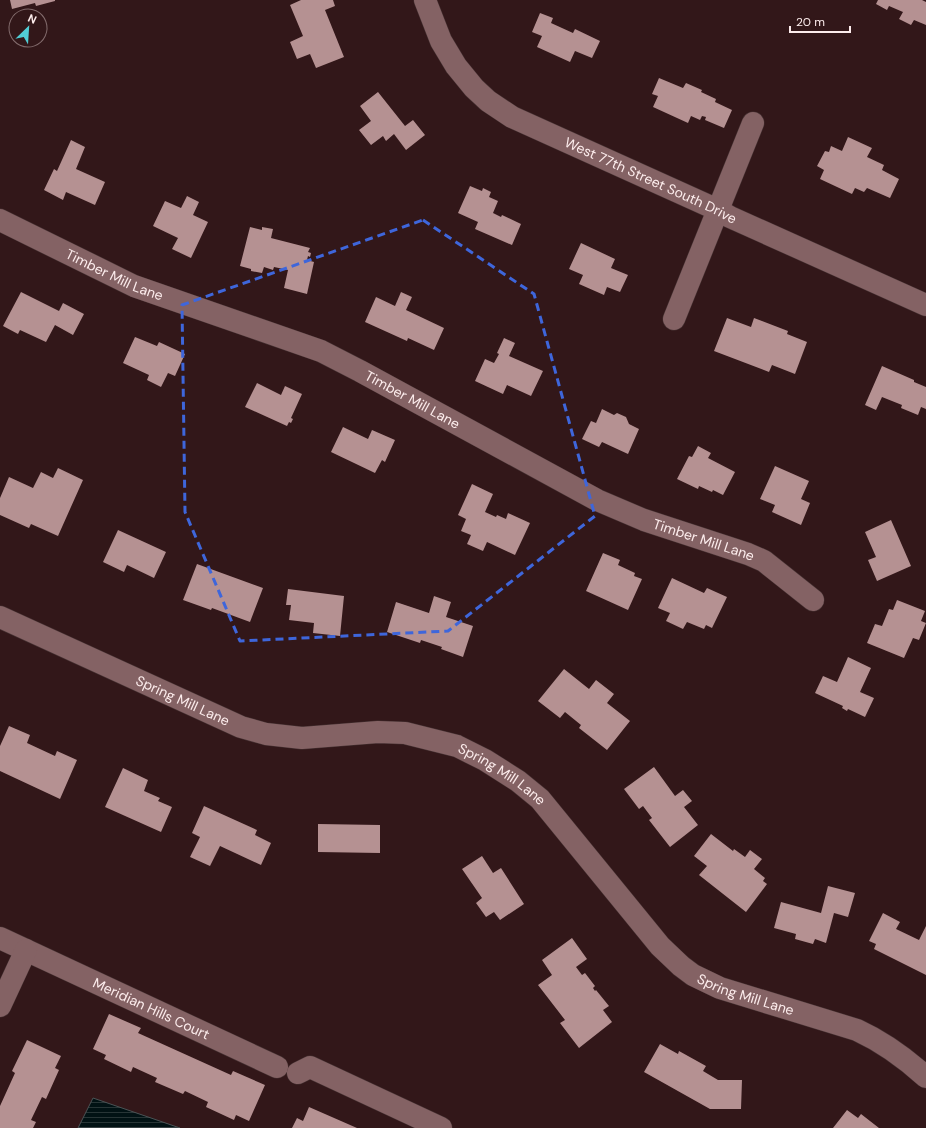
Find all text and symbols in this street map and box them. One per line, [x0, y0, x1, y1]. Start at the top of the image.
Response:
north arrow [8, 8, 48, 48]
scale bar [790, 8, 850, 34]
text: N [26, 11, 39, 27]
text: 20 m [796, 14, 825, 30]
street label: West 77th Street South Drive [562, 133, 739, 228]
street label: Timber Mill Lane [63, 245, 166, 304]
street label: Timber Mill Lane [362, 366, 463, 433]
street label: Timber Mill Lane [651, 515, 757, 565]
street label: Spring Mill Lane [133, 671, 233, 730]
street label: Spring Mill Lane [455, 739, 550, 808]
street label: Spring Mill Lane [694, 969, 796, 1019]
street label: Meridian Hills Court [90, 974, 213, 1043]

